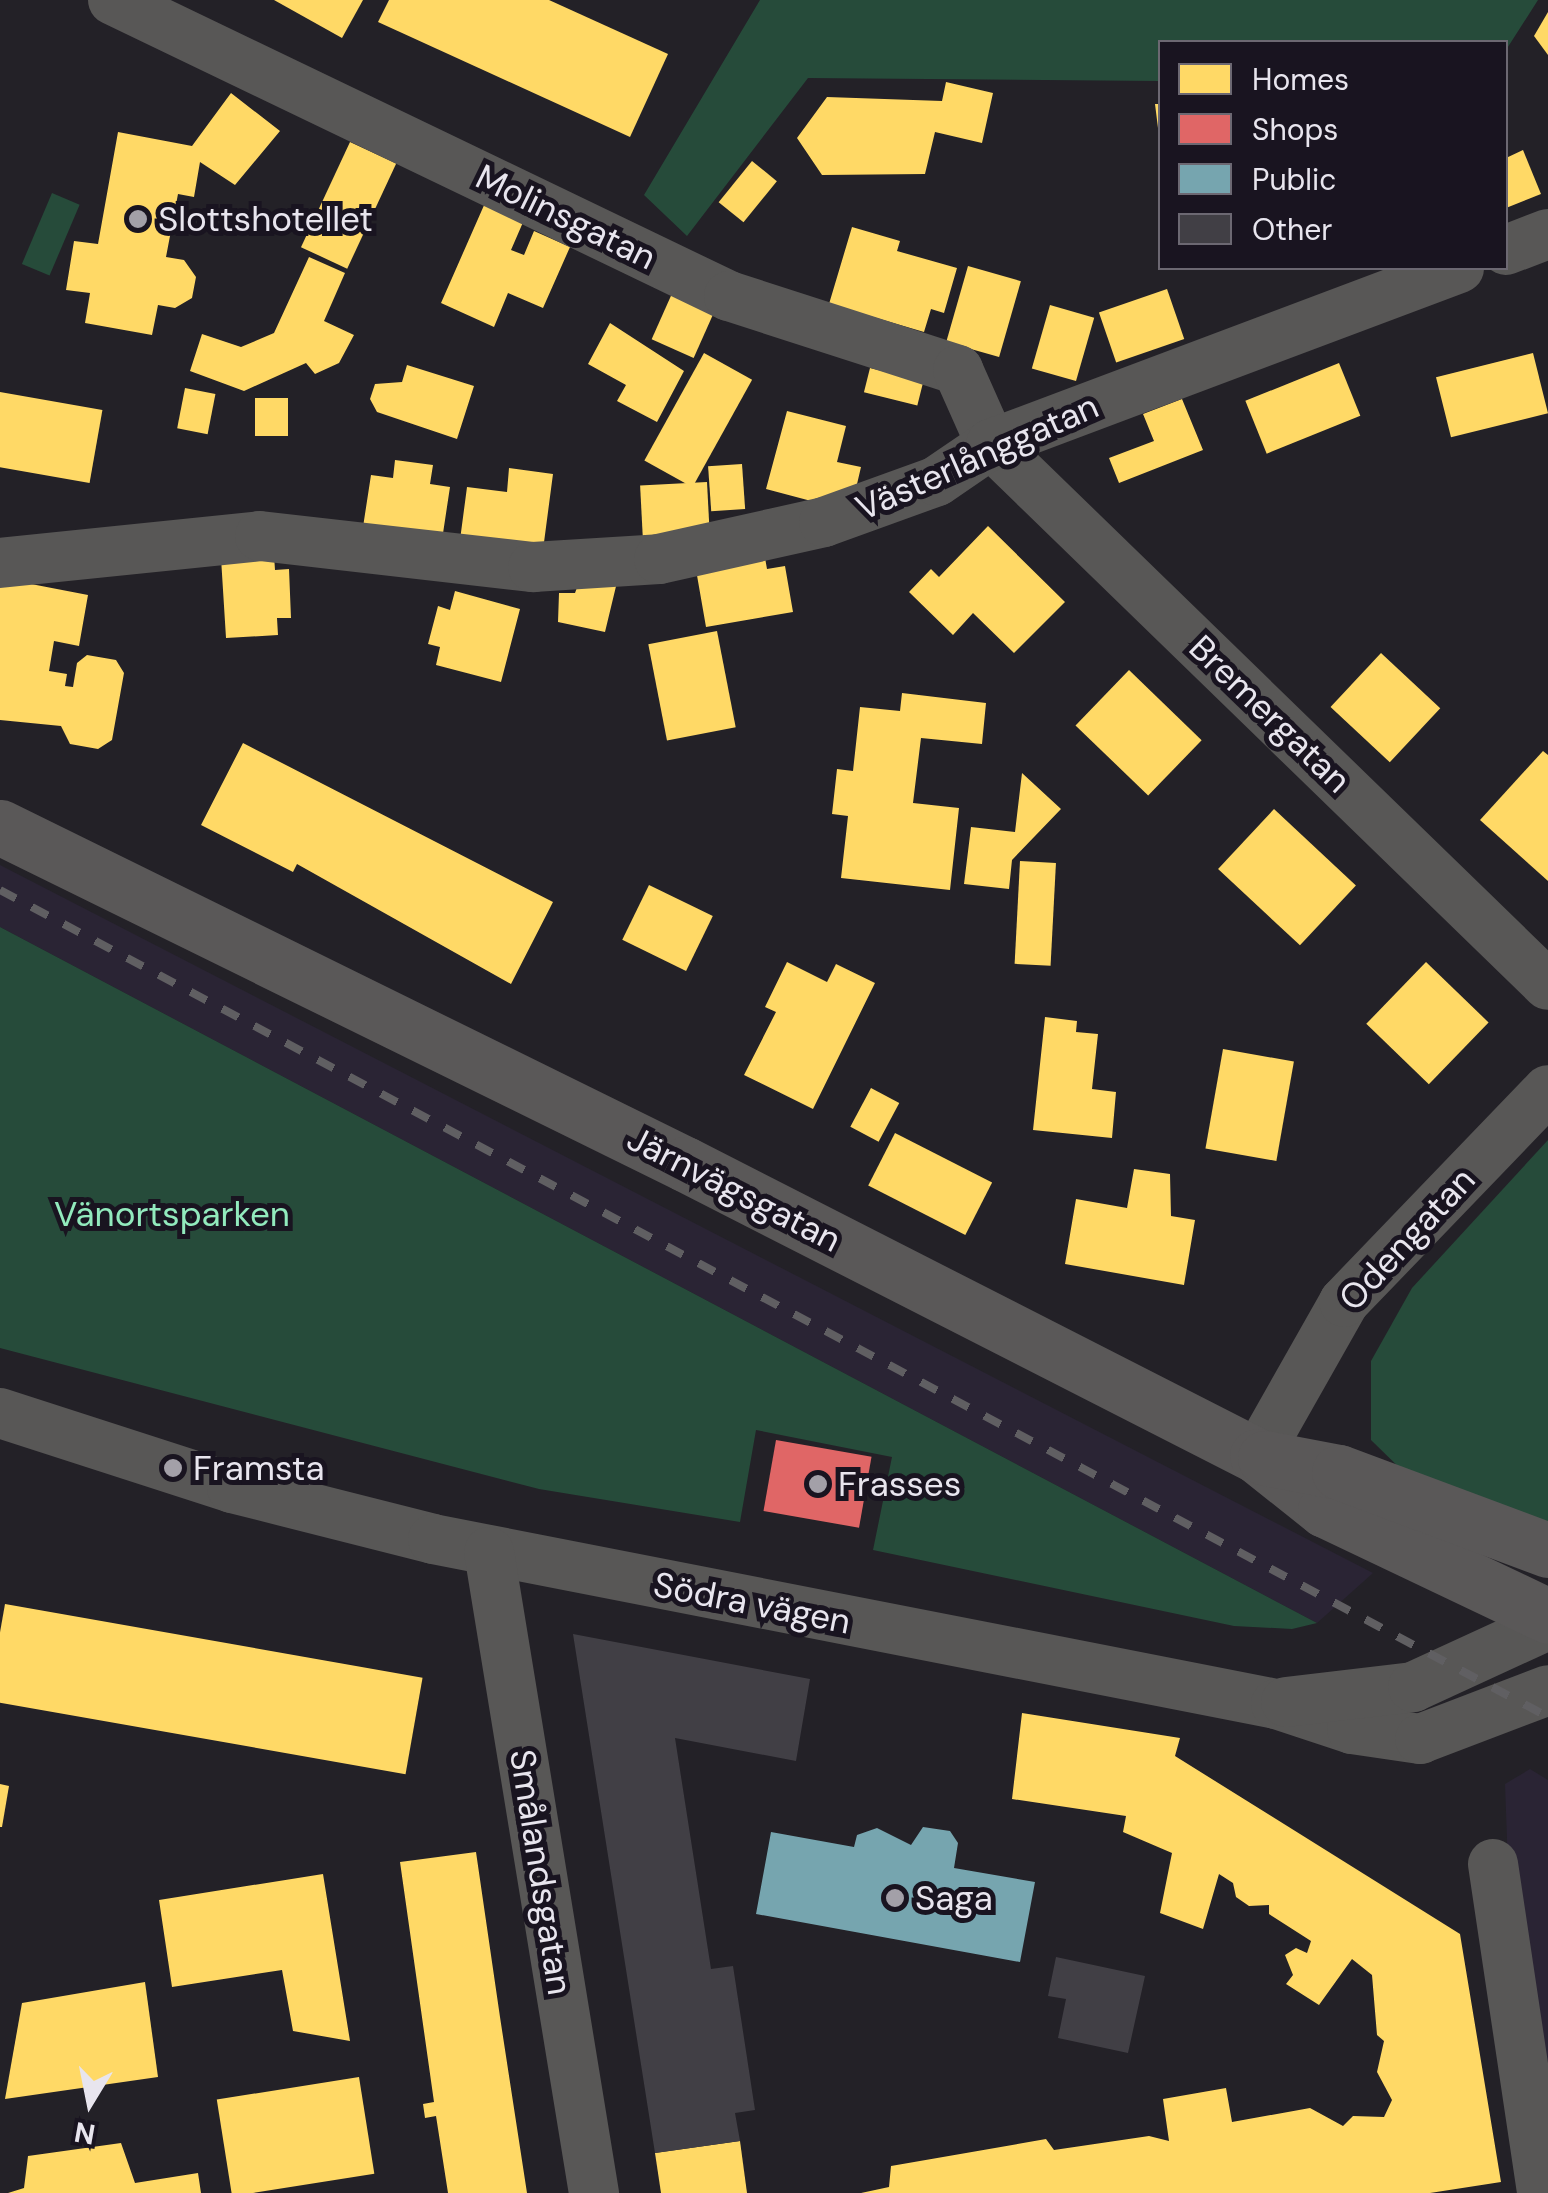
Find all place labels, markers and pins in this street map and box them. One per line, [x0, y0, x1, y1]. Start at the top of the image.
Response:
place label: Slottshotellet [158, 198, 373, 240]
marker: Slottshotellet [127, 208, 149, 230]
place label: Framsta [193, 1447, 324, 1489]
marker: Framsta [162, 1457, 184, 1479]
place label: Frasses [838, 1463, 961, 1505]
marker: Frasses [807, 1473, 829, 1495]
place label: Saga [915, 1877, 993, 1919]
marker: Saga [884, 1887, 906, 1909]

